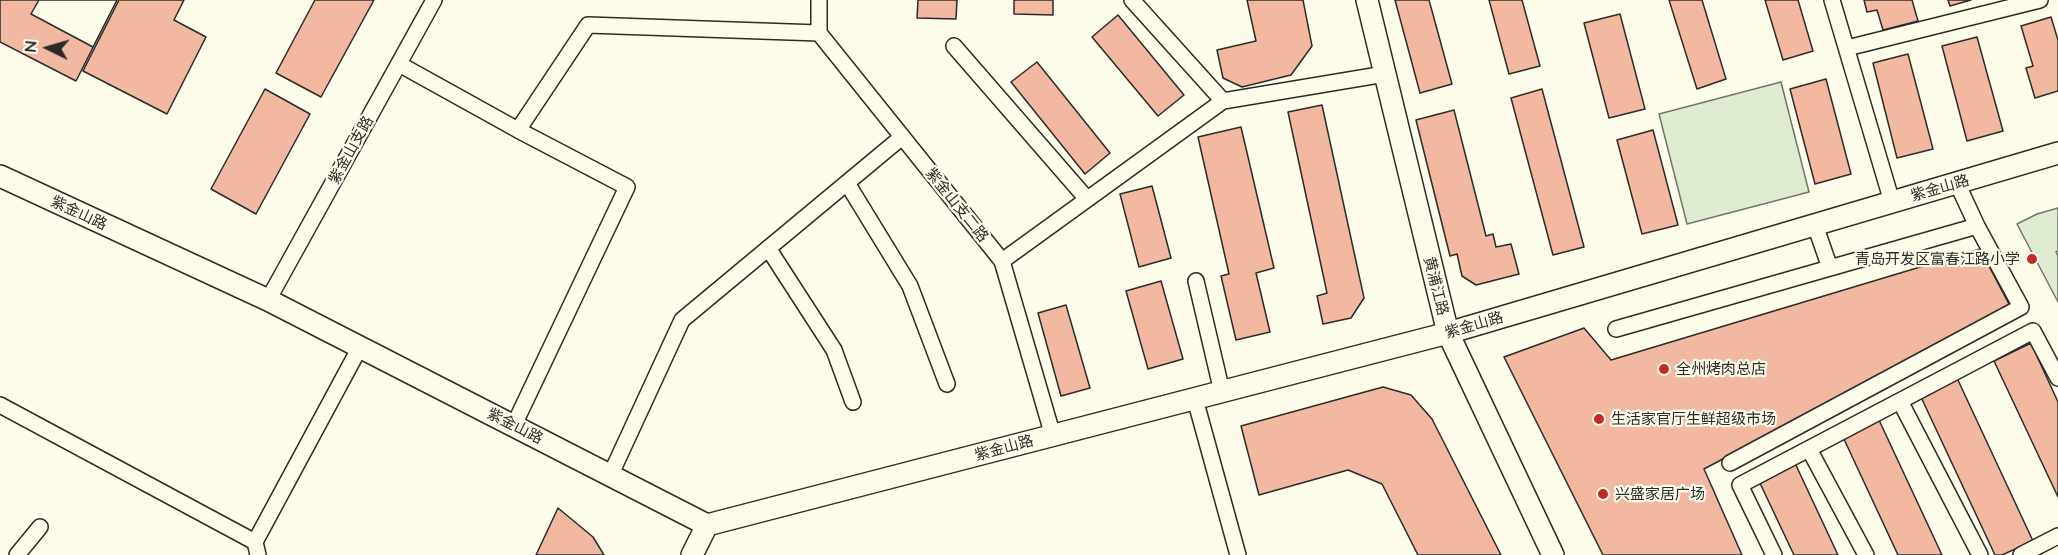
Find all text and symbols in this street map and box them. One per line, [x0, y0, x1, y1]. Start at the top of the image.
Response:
north arrow [18, 18, 78, 78]
text: N [20, 39, 40, 53]
street label: 紫金山支路 [325, 113, 377, 187]
street label: 紫金山支二路 [922, 164, 992, 246]
street label: 紫金山路 [1909, 171, 1971, 205]
street label: 紫金山路 [48, 192, 110, 234]
place label: 青岛开发区富春江路小学 [1855, 250, 2020, 268]
marker: 青岛开发区富春江路小学 [2025, 252, 2039, 266]
street label: 黄浦江路 [1420, 255, 1452, 317]
street label: 紫金山路 [1443, 308, 1505, 342]
place label: 全州烤肉总店 [1676, 360, 1766, 378]
marker: 全州烤肉总店 [1657, 362, 1671, 376]
street label: 紫金山路 [484, 404, 546, 448]
place label: 生活家官厅生鲜超级市场 [1611, 410, 1776, 428]
marker: 生活家官厅生鲜超级市场 [1592, 412, 1606, 426]
street label: 紫金山路 [973, 432, 1035, 464]
place label: 兴盛家居广场 [1615, 485, 1705, 503]
marker: 兴盛家居广场 [1596, 487, 1610, 501]

